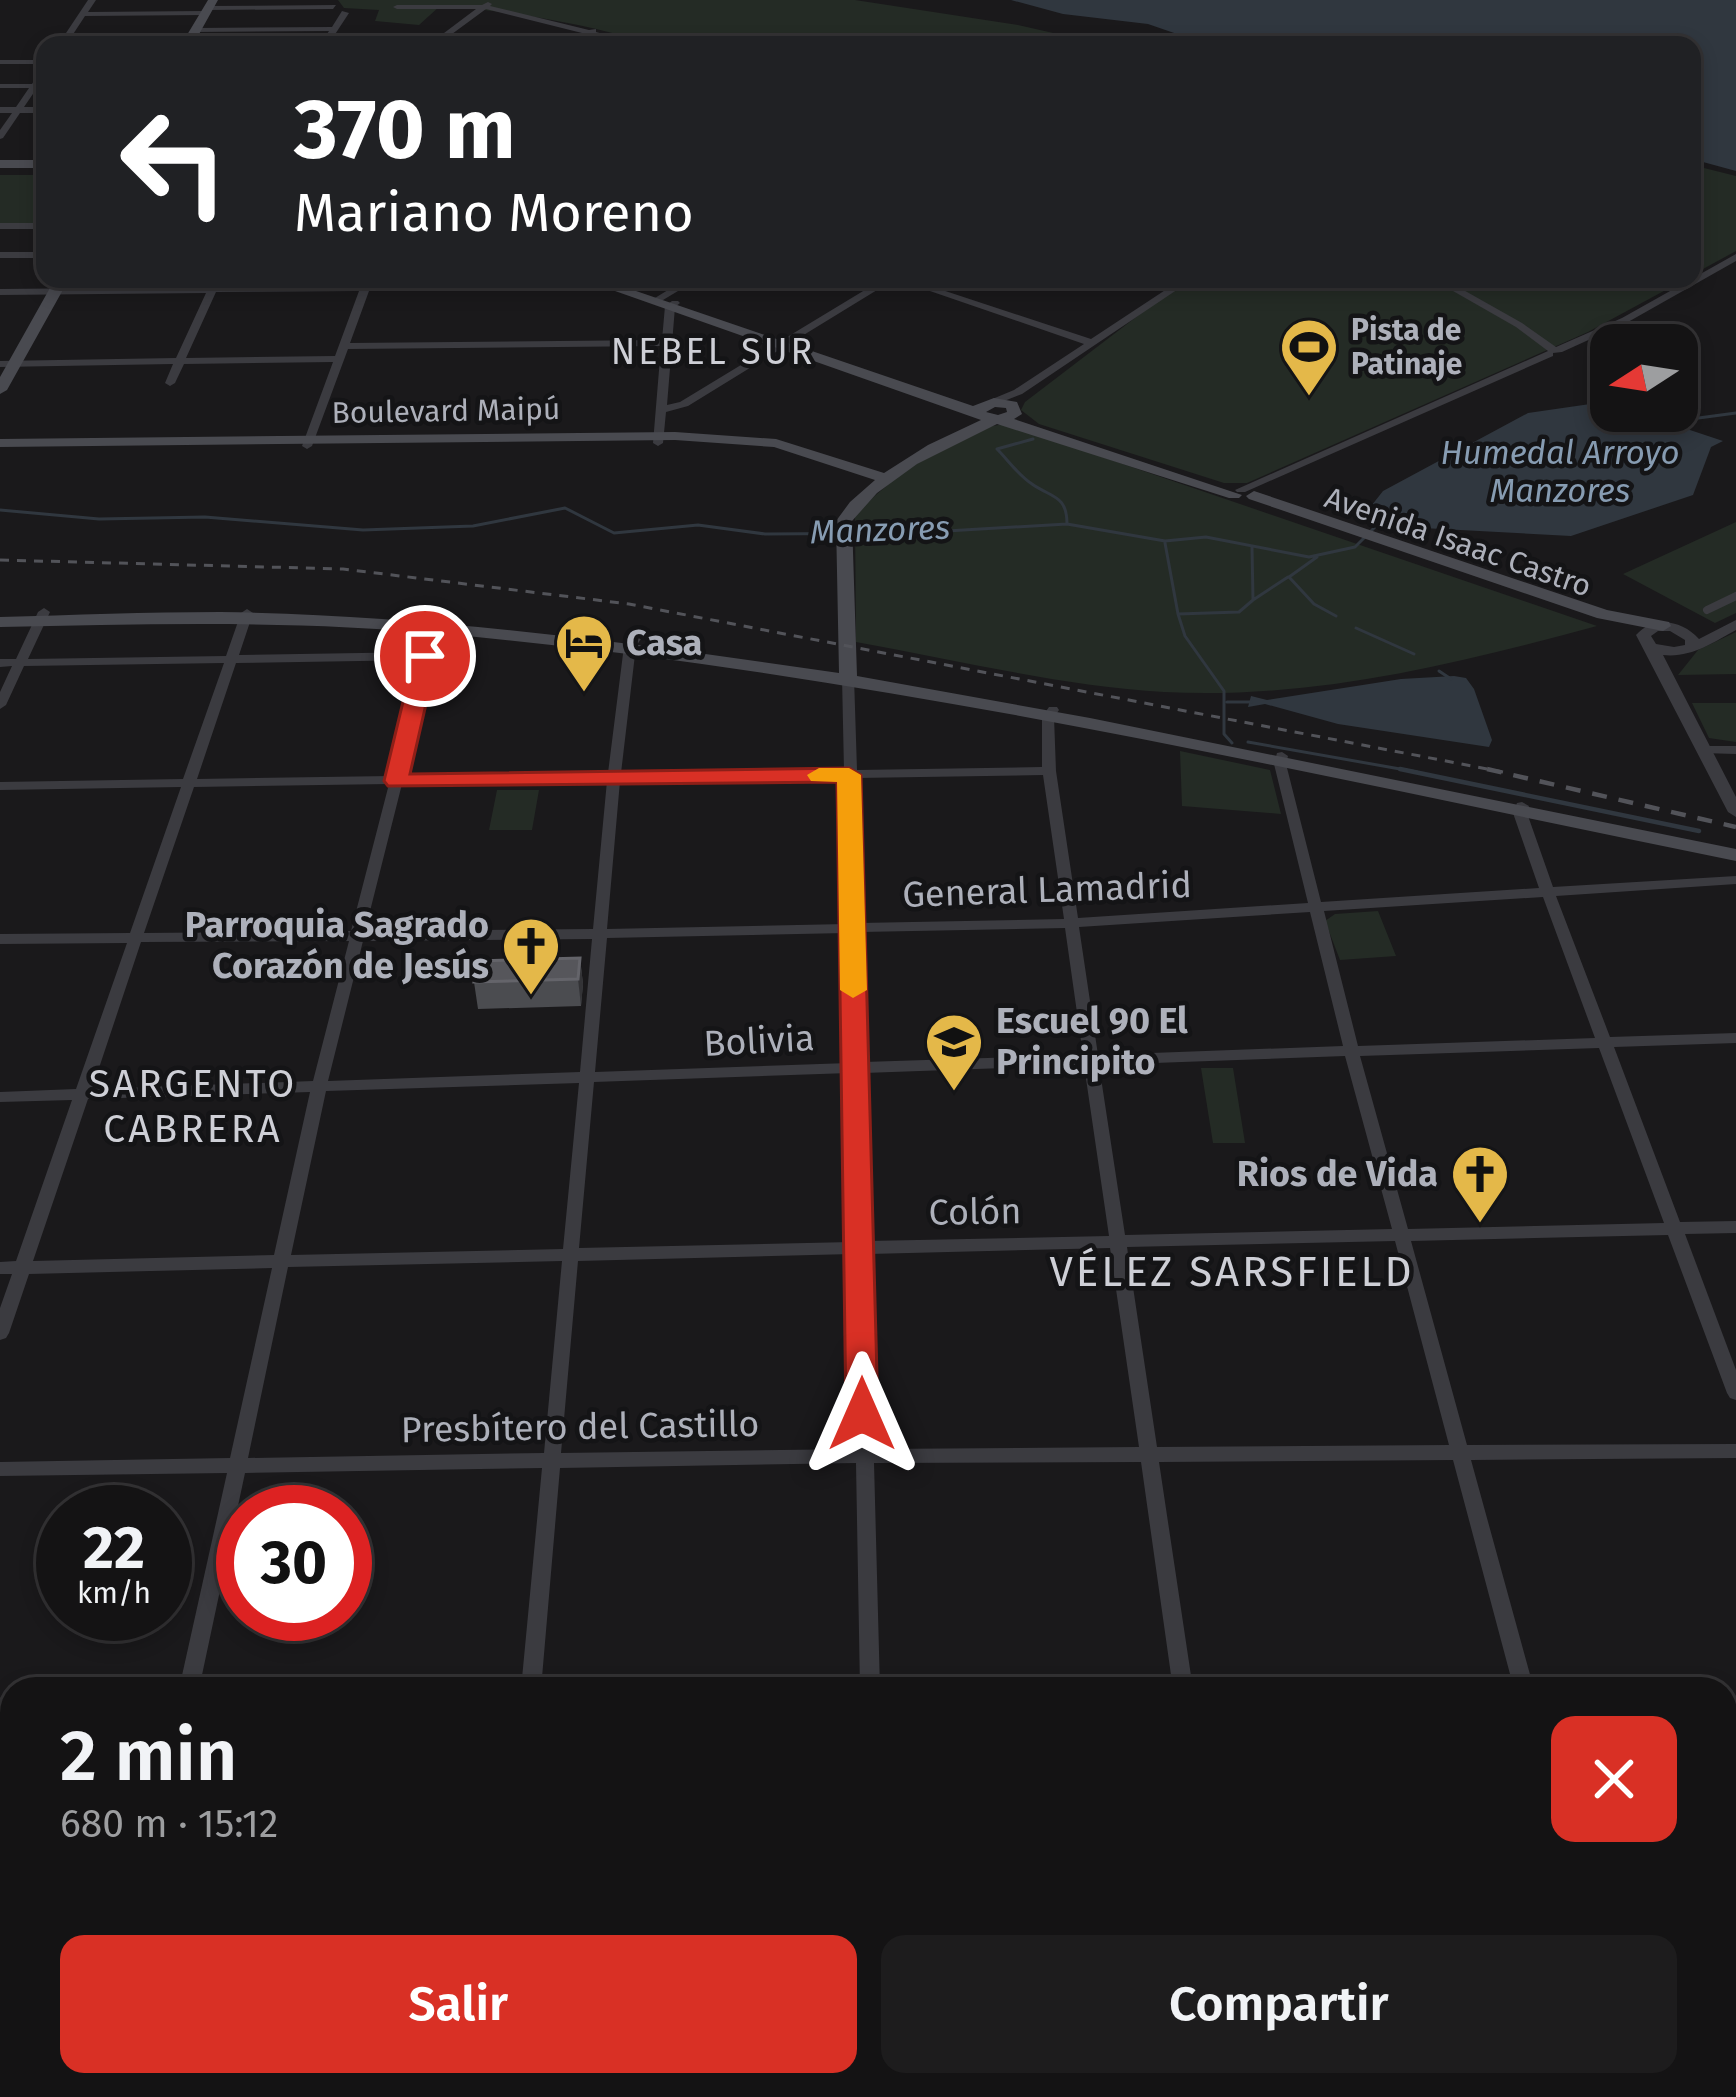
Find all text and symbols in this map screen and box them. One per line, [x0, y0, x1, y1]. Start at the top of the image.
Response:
text: 370 m [294, 79, 516, 180]
icon: left [96, 84, 252, 240]
text: Mariano Moreno [294, 181, 694, 245]
place label: Pista de Patinaje [1351, 312, 1462, 382]
sports icon: Pista de Patinaje [1278, 316, 1340, 398]
north arrow [1590, 324, 1698, 432]
map controls [1590, 324, 1698, 432]
district label: NEBEL SUR [611, 330, 815, 374]
street label: Boulevard Maipú [331, 391, 561, 431]
water label: Humedal Arroyo Manzores [1440, 433, 1680, 511]
street label: Avenida Isaac Castro [1320, 480, 1596, 604]
water label: Manzores [809, 508, 951, 552]
pin [374, 605, 476, 707]
hotel icon: Casa [553, 612, 615, 694]
place label: Casa [626, 621, 702, 665]
icon: arrive [392, 623, 458, 689]
street label: General Lamadrid [901, 863, 1193, 917]
place label: Parroquia Sagrado Corazón de Jesús [185, 903, 489, 988]
church icon: Parroquia Sagrado Corazón de Jesús [500, 915, 562, 997]
place label: Escuel 90 El Principito [996, 999, 1188, 1084]
school or university icon: Escuel 90 El Principito [923, 1011, 985, 1093]
street label: Bolivia [702, 1016, 816, 1066]
district label: SARGENTO CABRERA [89, 1061, 297, 1152]
church icon: Rios de Vida [1449, 1143, 1511, 1225]
place label: Rios de Vida [1237, 1152, 1438, 1196]
street label: Colón [928, 1189, 1022, 1235]
district label: VÉLEZ SARSFIELD [1049, 1247, 1415, 1297]
position arrow [799, 1351, 925, 1477]
street label: Presbítero del Castillo [400, 1402, 760, 1452]
speed limit sign: 30 [216, 1485, 372, 1641]
text: 22 [83, 1512, 145, 1584]
text: km/h [77, 1575, 151, 1611]
text: 2 min [60, 1713, 237, 1799]
button: close [1551, 1716, 1677, 1842]
text: 680 m · 15:12 [60, 1801, 278, 1847]
button: Salir [60, 1935, 857, 2073]
button: Compartir [881, 1935, 1677, 2073]

